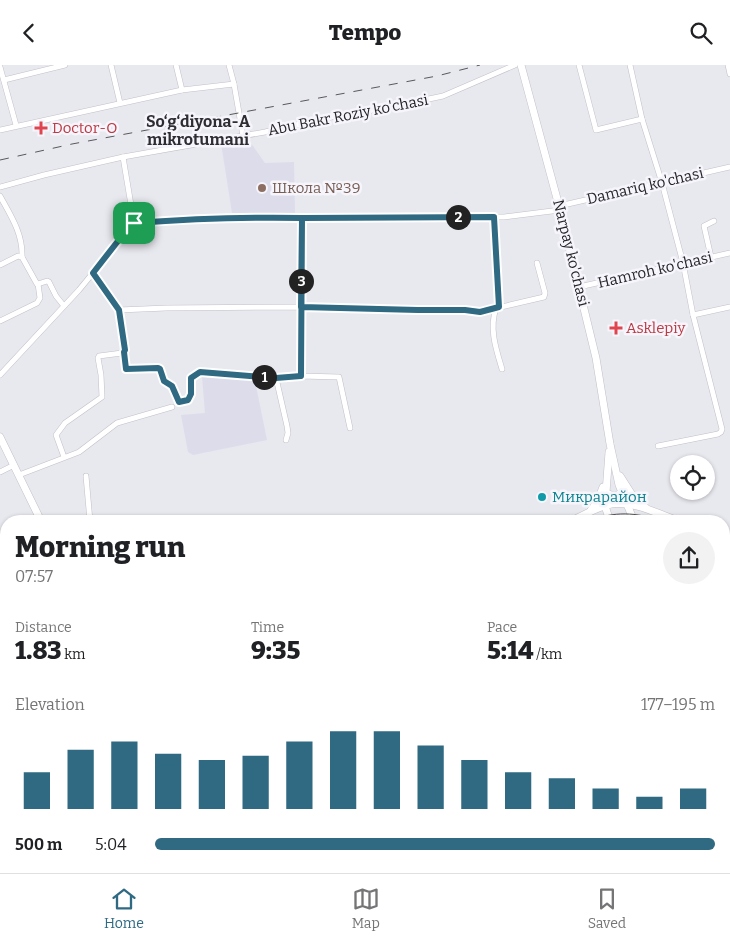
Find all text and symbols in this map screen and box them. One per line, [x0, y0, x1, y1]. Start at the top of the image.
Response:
icon: back [15, 19, 43, 47]
text: Tempo [329, 19, 401, 46]
icon: search [687, 19, 715, 47]
street label: Abu Bakr Roziy ko'chasi [266, 91, 430, 139]
district label: So‘g‘diyona-А mikrotumani [146, 112, 251, 149]
place label: Doctor-O [52, 119, 117, 137]
marker: Doctor-O [34, 121, 48, 135]
street label: Damariq ko'chasi [585, 164, 706, 208]
place label: Школа №39 [272, 179, 360, 197]
marker: Школа №39 [256, 182, 268, 194]
street label: Narpay ko'chasi [549, 198, 593, 309]
pin [113, 202, 155, 244]
pin: 2 [446, 205, 470, 229]
icon: arrive [120, 209, 148, 237]
text: 2 [455, 209, 462, 226]
street label: Hamroh ko'chasi [596, 248, 715, 292]
pin: 3 [288, 269, 314, 293]
text: 3 [297, 273, 306, 290]
place label: Asklepiy [626, 319, 686, 337]
marker: Asklepiy [610, 322, 622, 334]
pin: 1 [252, 365, 276, 389]
text: 1 [261, 369, 268, 386]
map controls [670, 455, 715, 500]
button: locate [670, 455, 715, 500]
place label: Микрарайон [552, 488, 647, 506]
marker: Микрарайон [536, 491, 548, 503]
text: Morning run [15, 531, 185, 564]
button: share [663, 532, 715, 584]
text: 07:57 [15, 567, 53, 586]
text: Distance [15, 619, 72, 636]
text: Time [251, 619, 284, 636]
text: Pace [487, 619, 517, 636]
text: 1.83 [15, 636, 62, 666]
text: 9:35 [251, 636, 300, 666]
text: 5:14 [487, 636, 534, 666]
text: km [62, 646, 85, 663]
text: /km [534, 646, 562, 663]
text: Elevation [15, 695, 85, 714]
text: 177–195 m [641, 695, 715, 714]
text: 500 m [15, 835, 62, 854]
text: 5:04 [95, 835, 127, 854]
tab: Home [104, 885, 144, 932]
tab: Map [352, 885, 380, 932]
tab: Saved [588, 885, 626, 932]

